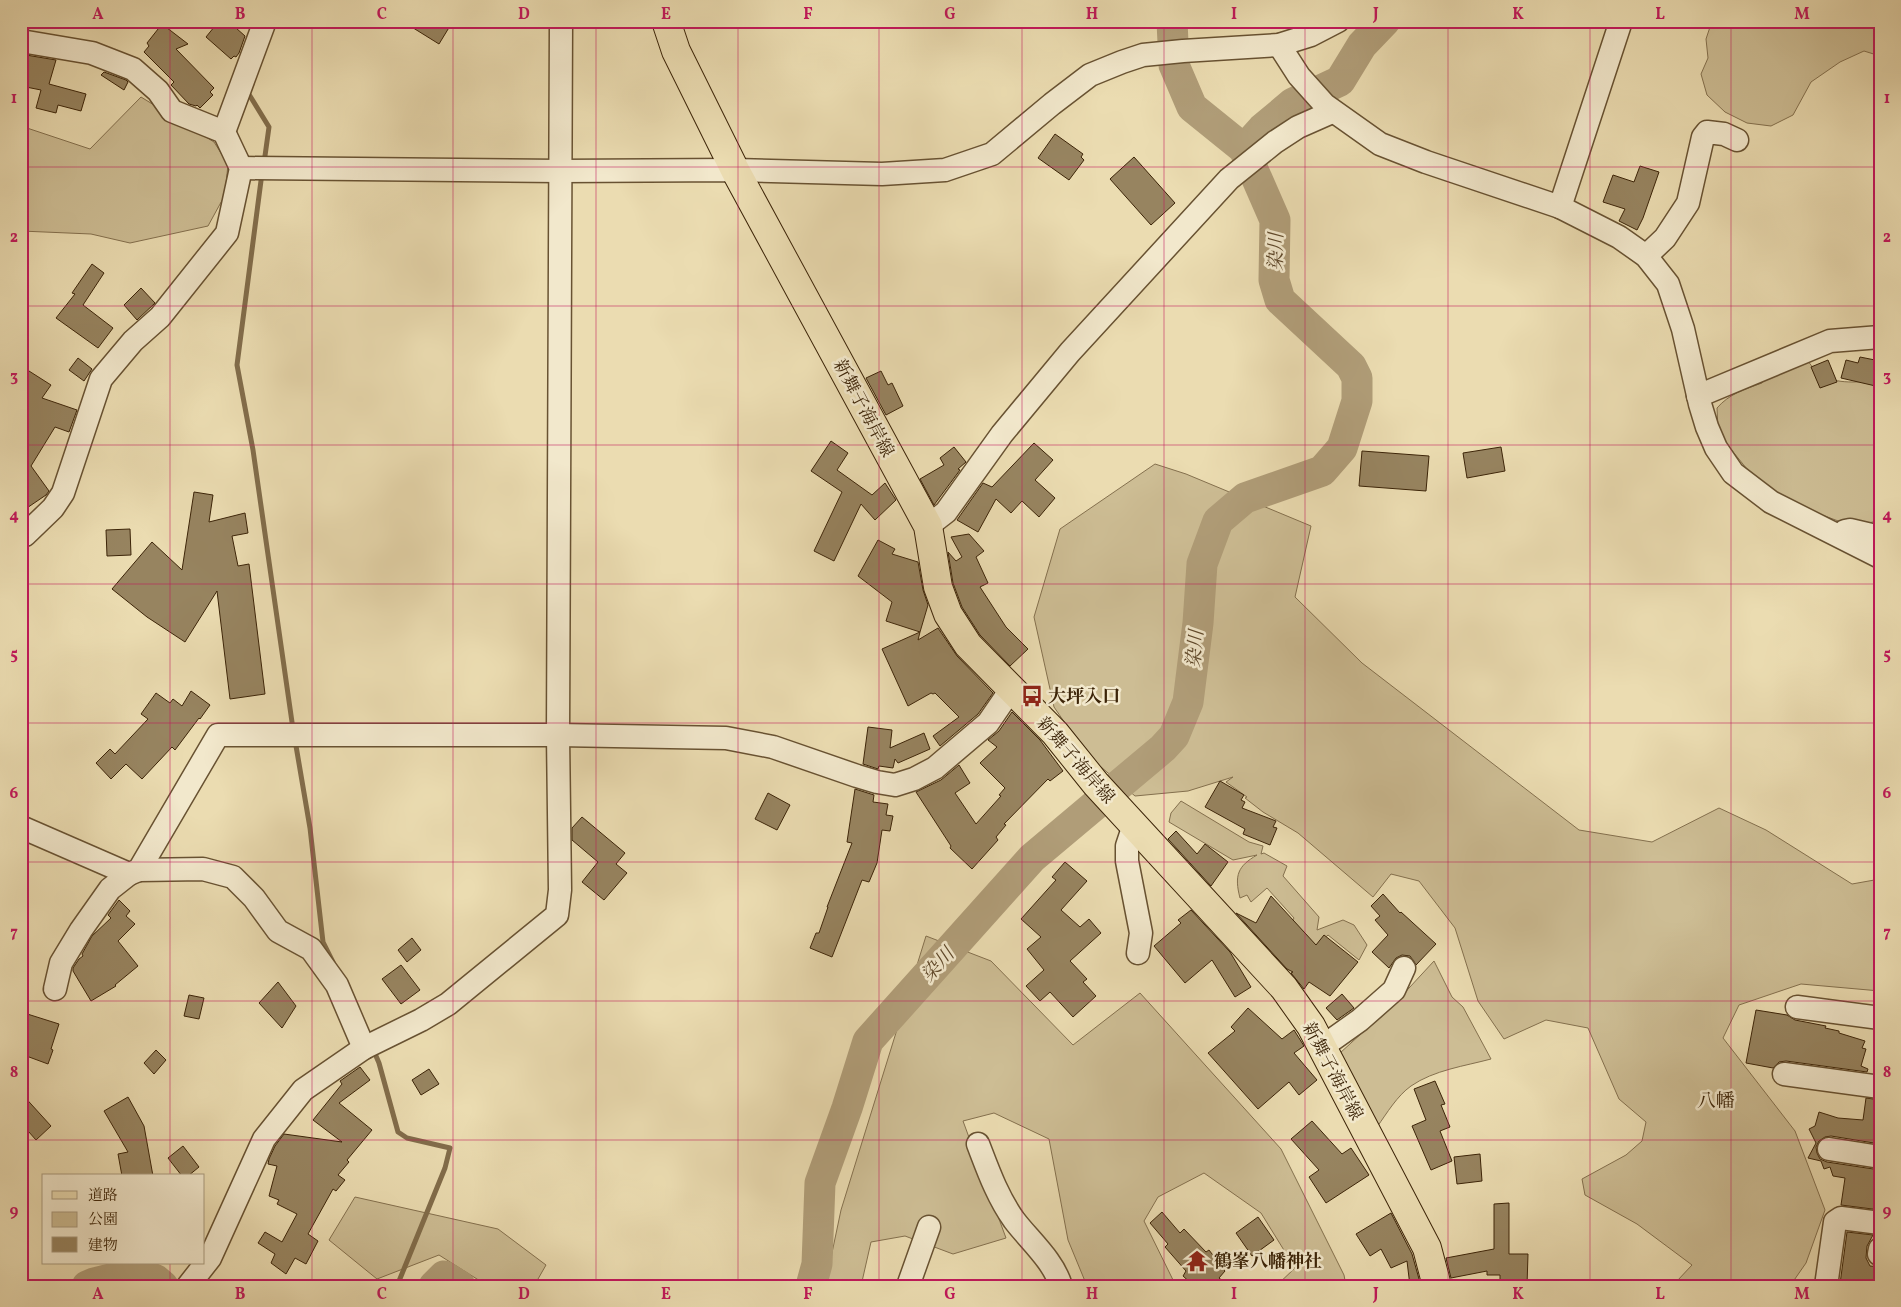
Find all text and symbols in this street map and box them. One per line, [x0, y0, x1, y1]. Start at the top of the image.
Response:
text: A [92, 4, 104, 26]
text: B [235, 4, 246, 26]
text: C [377, 4, 387, 26]
text: D [518, 4, 530, 26]
text: E [661, 4, 671, 26]
text: F [803, 4, 813, 26]
text: G [944, 4, 956, 26]
text: H [1086, 4, 1098, 26]
text: I [1231, 4, 1237, 26]
text: J [1372, 4, 1379, 26]
text: K [1512, 4, 1524, 26]
text: L [1655, 4, 1665, 26]
text: M [1794, 4, 1810, 26]
text: 1 [11, 88, 17, 110]
text: 1 [1884, 88, 1890, 110]
text: 2 [10, 227, 18, 249]
text: 2 [1883, 227, 1891, 249]
water label: 染川 [1264, 231, 1290, 271]
street label: 新舞子海岸線 [826, 355, 899, 462]
text: 3 [10, 366, 18, 388]
text: 3 [1883, 366, 1891, 388]
text: 4 [9, 505, 19, 527]
text: 4 [1882, 505, 1892, 527]
water label: 染川 [1181, 627, 1211, 669]
text: 5 [10, 644, 18, 666]
text: 5 [1883, 644, 1891, 666]
bus stop icon: 大坪入口 [1019, 683, 1045, 709]
place label: 大坪入口 [1048, 685, 1120, 710]
street label: 新舞子海岸線 [1030, 712, 1120, 810]
text: 6 [10, 783, 19, 805]
text: 6 [1883, 783, 1892, 805]
text: 7 [10, 922, 18, 944]
text: 7 [1883, 922, 1891, 944]
water label: 染川 [916, 941, 962, 988]
street label: 新舞子海岸線 [1295, 1018, 1368, 1125]
text: 8 [10, 1062, 18, 1084]
text: 8 [1883, 1062, 1891, 1084]
district label: 八幡 [1697, 1089, 1735, 1115]
legend [42, 1174, 205, 1264]
text: 道路 [88, 1186, 118, 1207]
text: 9 [10, 1201, 19, 1223]
text: 9 [1883, 1201, 1892, 1223]
text: 公園 [88, 1210, 118, 1231]
text: 建物 [88, 1236, 118, 1257]
temple icon: 鶴峯八幡神社 [1184, 1248, 1210, 1274]
place label: 鶴峯八幡神社 [1214, 1250, 1322, 1275]
text: A [92, 1284, 104, 1306]
text: B [235, 1284, 246, 1306]
text: C [377, 1284, 387, 1306]
text: D [518, 1284, 530, 1306]
text: E [661, 1284, 671, 1306]
text: F [803, 1284, 813, 1306]
text: G [944, 1284, 956, 1306]
text: H [1086, 1284, 1098, 1306]
text: I [1231, 1284, 1237, 1306]
text: J [1372, 1284, 1379, 1306]
text: K [1512, 1284, 1524, 1306]
text: L [1655, 1284, 1665, 1306]
text: M [1794, 1284, 1810, 1306]

